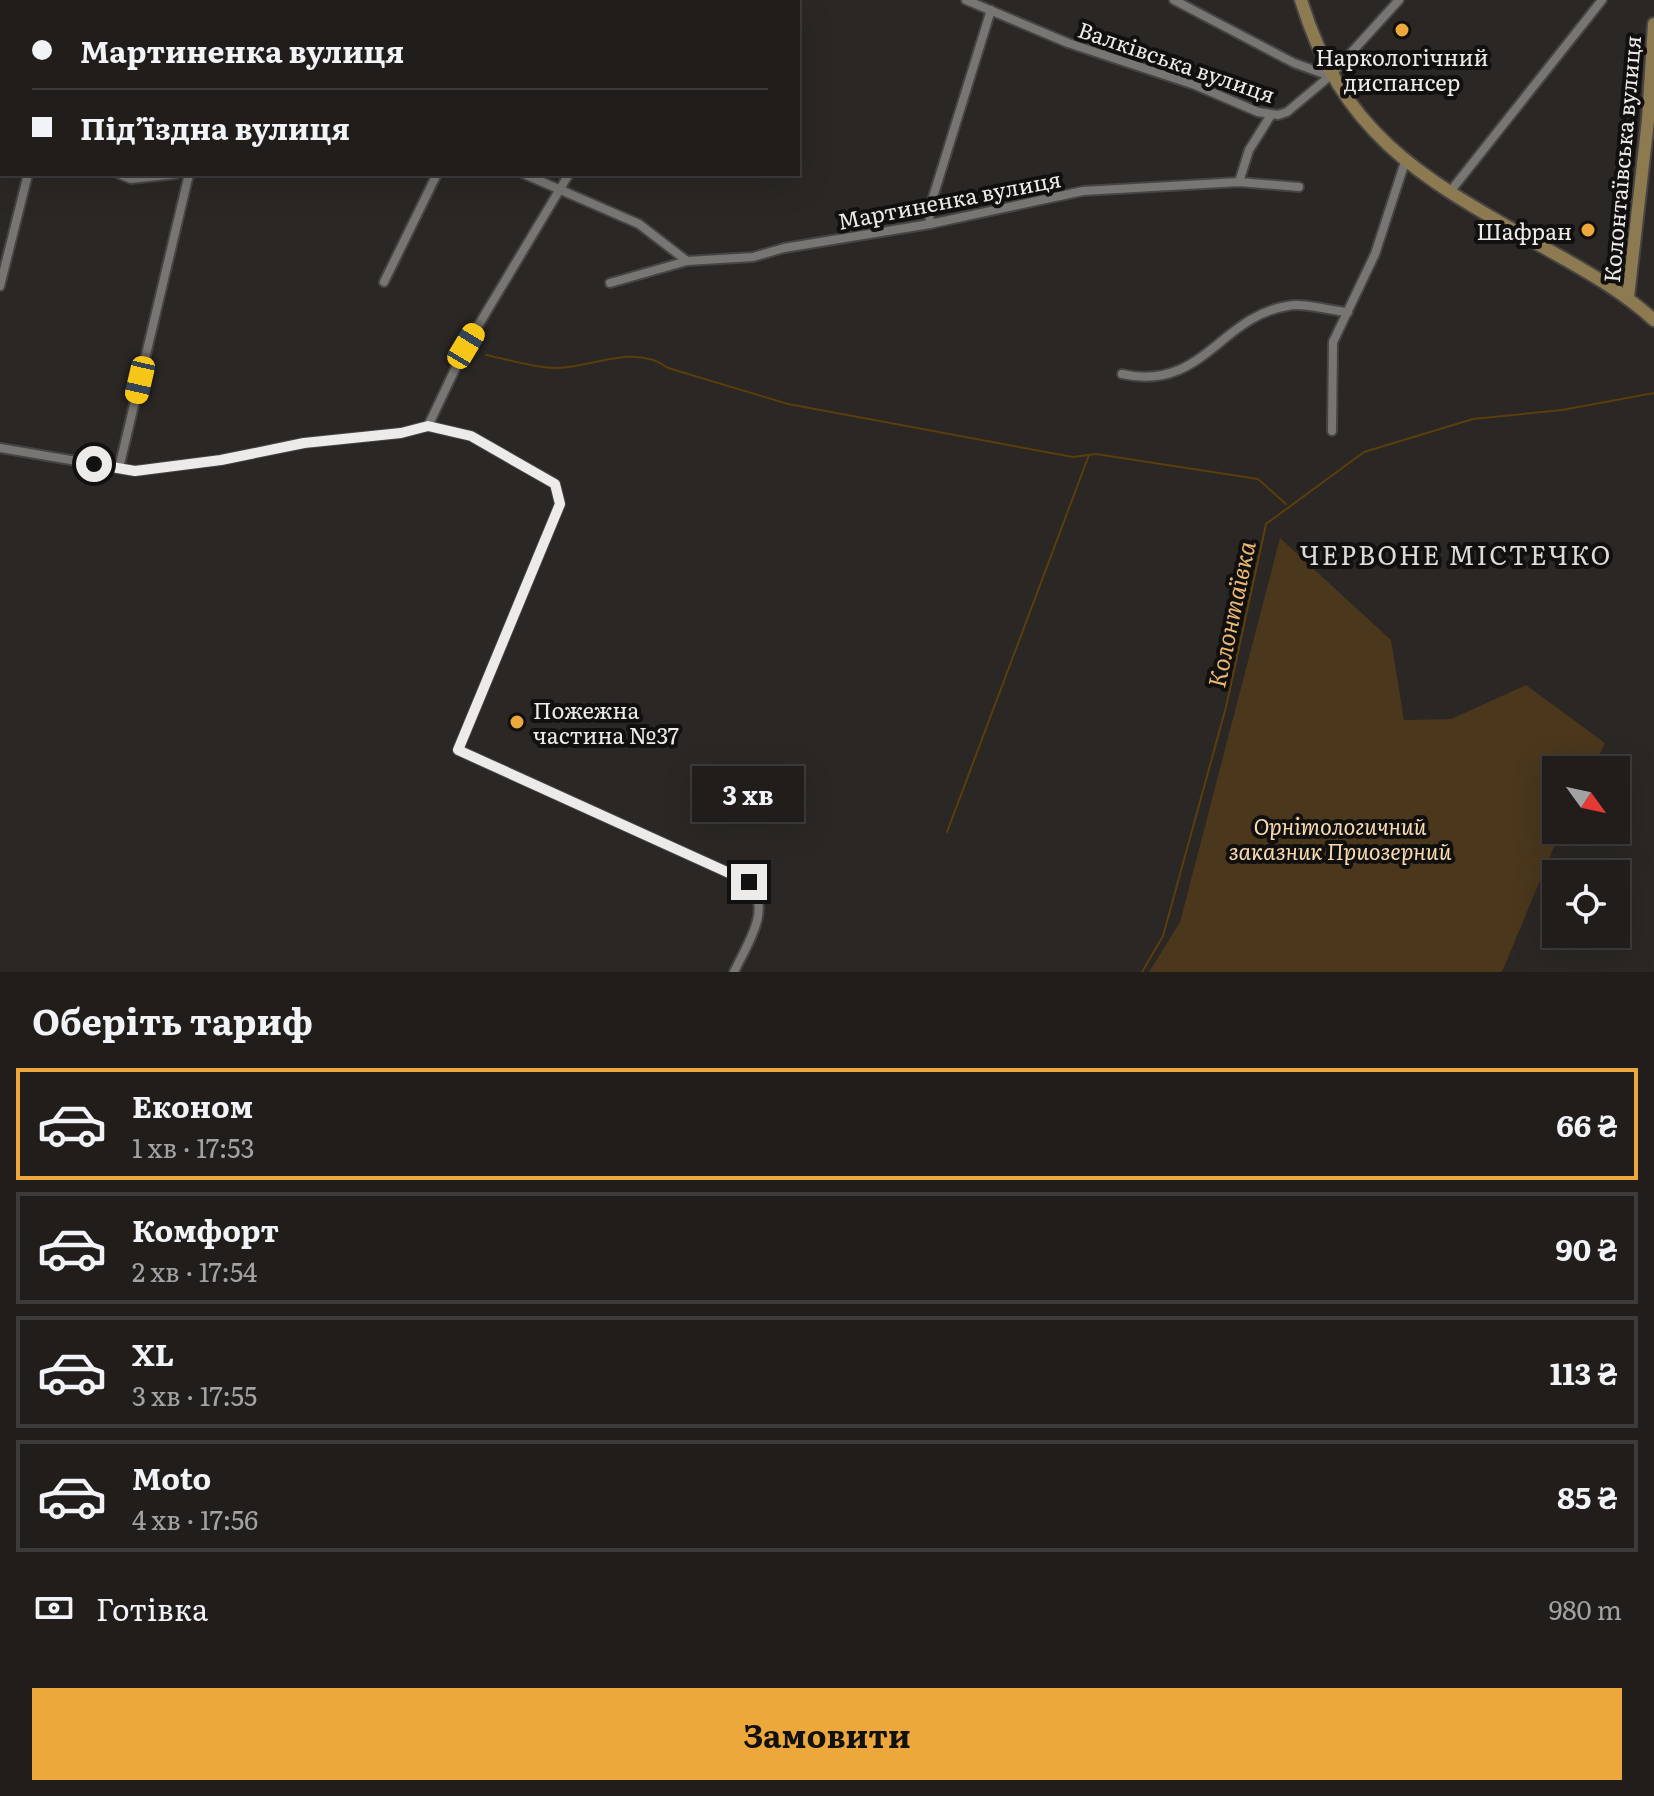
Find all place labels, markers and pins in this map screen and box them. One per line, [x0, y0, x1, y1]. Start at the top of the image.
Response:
marker: Наркологічний диспансер [1393, 21, 1411, 39]
place label: Наркологічний диспансер [1315, 40, 1489, 98]
place label: Шафран [1476, 214, 1572, 247]
marker: Шафран [1579, 221, 1597, 239]
place label: Пожежна частина №37 [533, 693, 679, 751]
marker: Пожежна частина №37 [508, 713, 526, 731]

